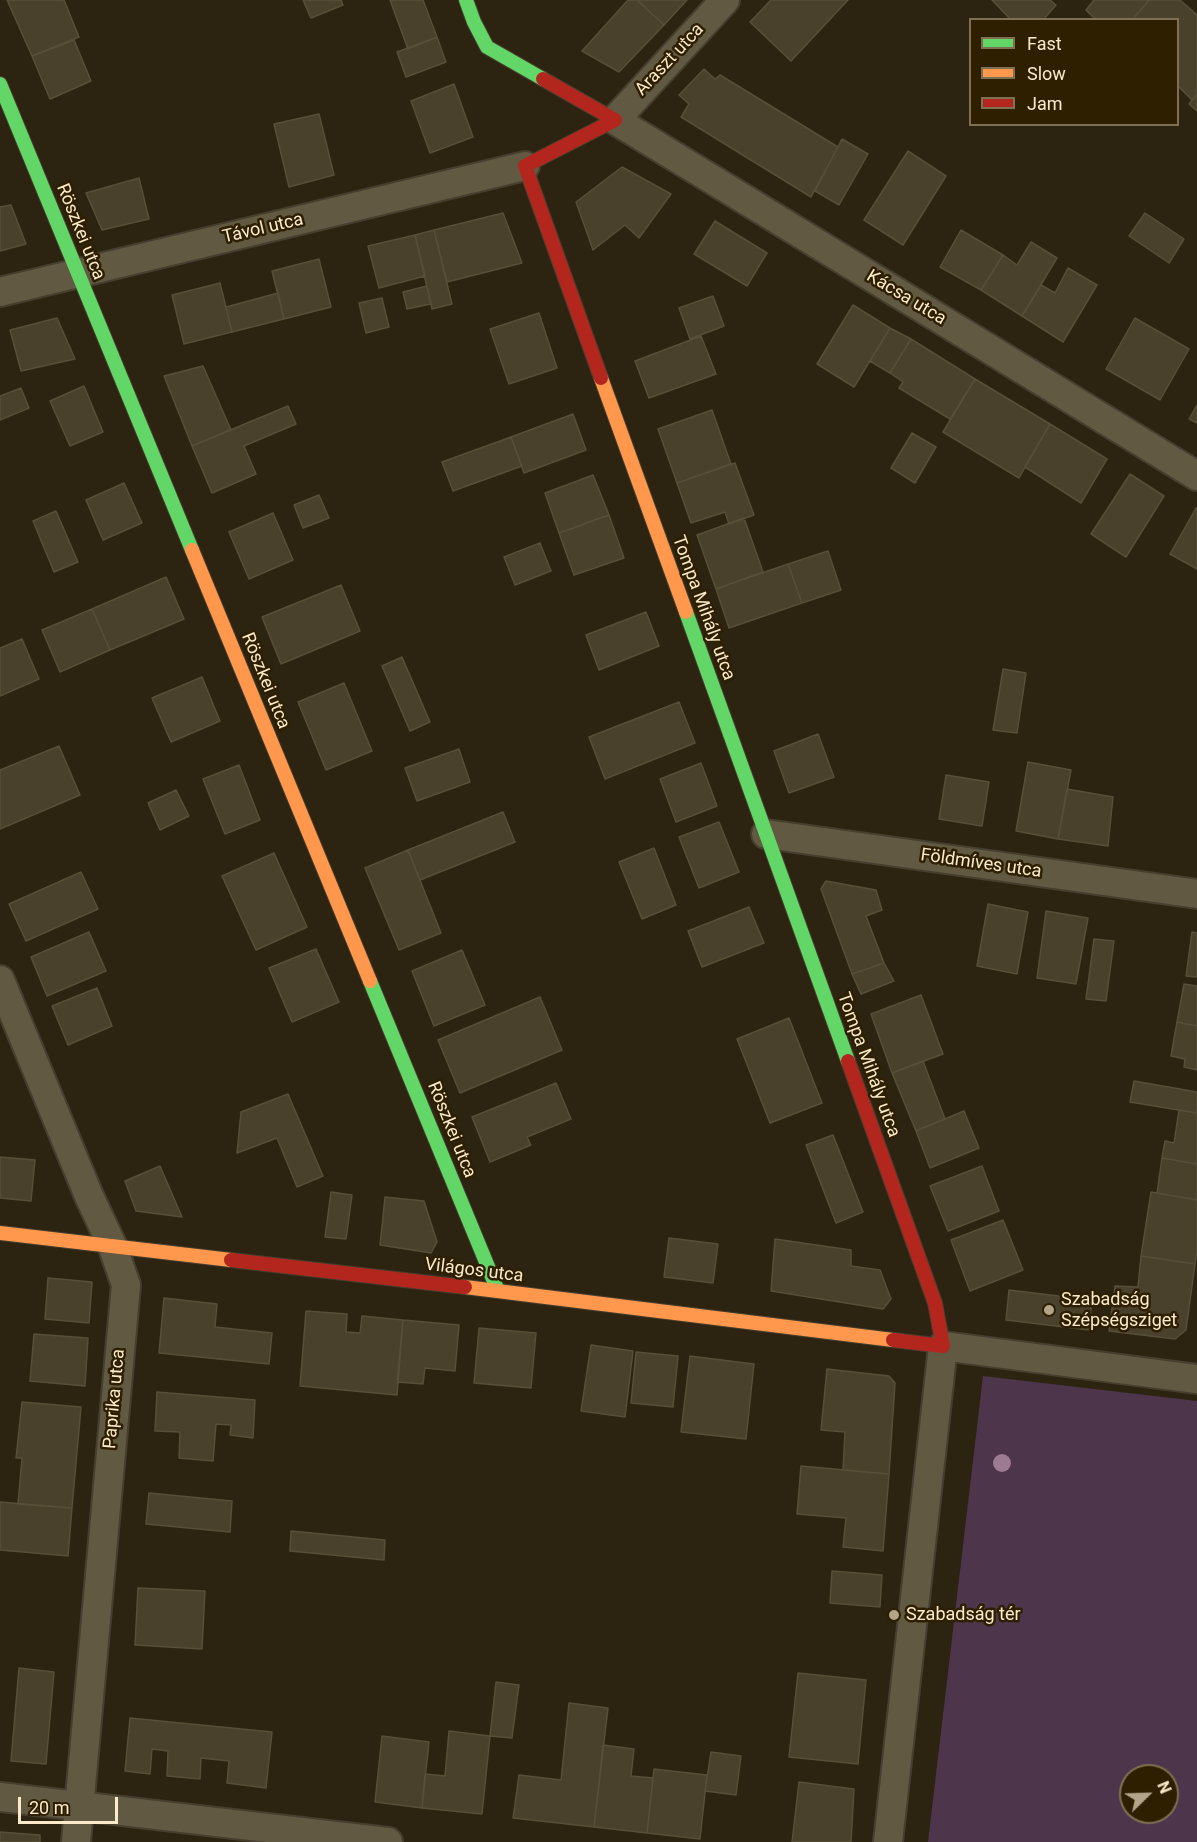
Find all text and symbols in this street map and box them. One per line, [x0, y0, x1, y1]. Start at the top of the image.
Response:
legend [969, 18, 1179, 126]
street label: Araszt utca [631, 19, 709, 101]
text: Fast [1027, 33, 1062, 54]
text: Slow [1027, 63, 1066, 84]
text: Jam [1027, 93, 1063, 114]
street label: Röszkei utca [51, 181, 109, 283]
street label: Távol utca [221, 209, 305, 249]
street label: Kácsa utca [862, 266, 950, 330]
street label: Tompa Mihály utca [667, 533, 739, 683]
street label: Röszkei utca [236, 630, 294, 732]
street label: Földmíves utca [919, 845, 1043, 883]
street label: Tompa Mihály utca [832, 990, 904, 1140]
street label: Röszkei utca [422, 1079, 480, 1181]
street label: Világos utca [423, 1254, 525, 1288]
place label: Szabadság Szépségsziget [1061, 1289, 1177, 1332]
marker: Szabadság Szépségsziget [1042, 1303, 1056, 1317]
street label: Paprika utca [100, 1348, 130, 1450]
place label: Szabadság tér [906, 1604, 1021, 1626]
marker: Szabadság tér [887, 1608, 901, 1622]
north arrow [1119, 1764, 1179, 1824]
text: N [1153, 1779, 1175, 1796]
scale bar [21, 1785, 122, 1823]
text: 20 m [29, 1797, 69, 1818]

